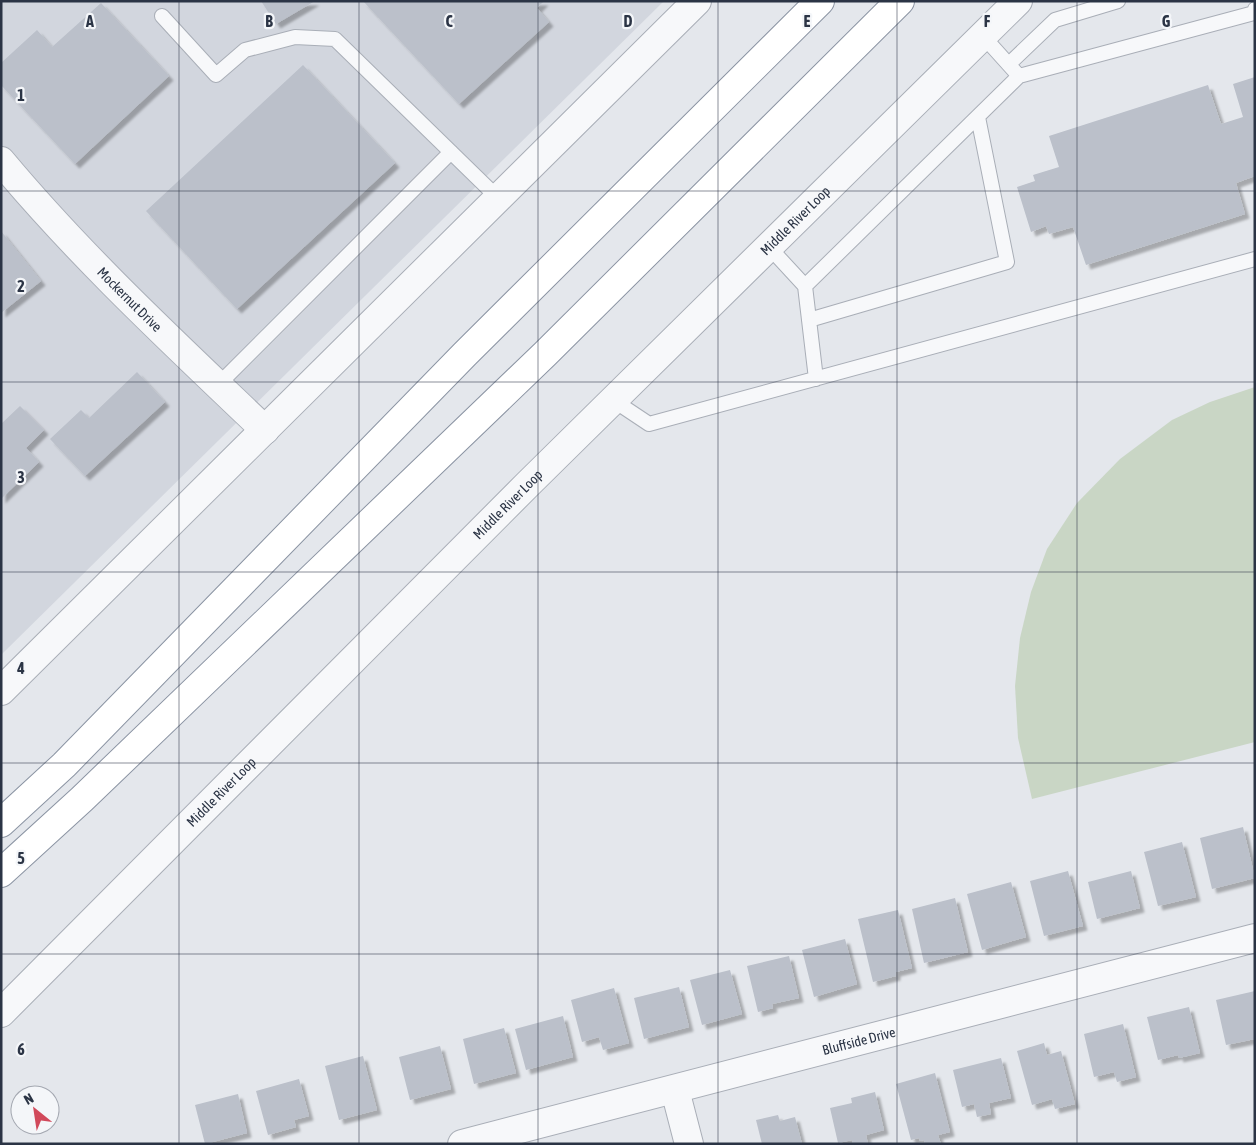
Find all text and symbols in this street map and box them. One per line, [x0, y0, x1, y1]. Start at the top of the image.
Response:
text: A [85, 12, 94, 30]
text: B [265, 12, 273, 30]
text: C [445, 12, 453, 30]
text: D [624, 12, 633, 30]
text: E [804, 12, 811, 30]
text: F [984, 12, 991, 30]
text: G [1162, 12, 1171, 30]
text: 1 [17, 86, 25, 104]
street label: Middle River Loop [757, 183, 834, 258]
street label: Mockernut Drive [94, 264, 165, 335]
text: 2 [17, 277, 25, 295]
street label: Middle River Loop [470, 466, 546, 542]
text: 3 [17, 468, 25, 486]
text: 4 [16, 659, 25, 677]
street label: Middle River Loop [183, 754, 259, 830]
text: 5 [17, 849, 25, 867]
street label: Bluffside Drive [820, 1024, 897, 1058]
text: 6 [17, 1040, 25, 1058]
north arrow [10, 1085, 60, 1135]
text: N [21, 1090, 36, 1108]

